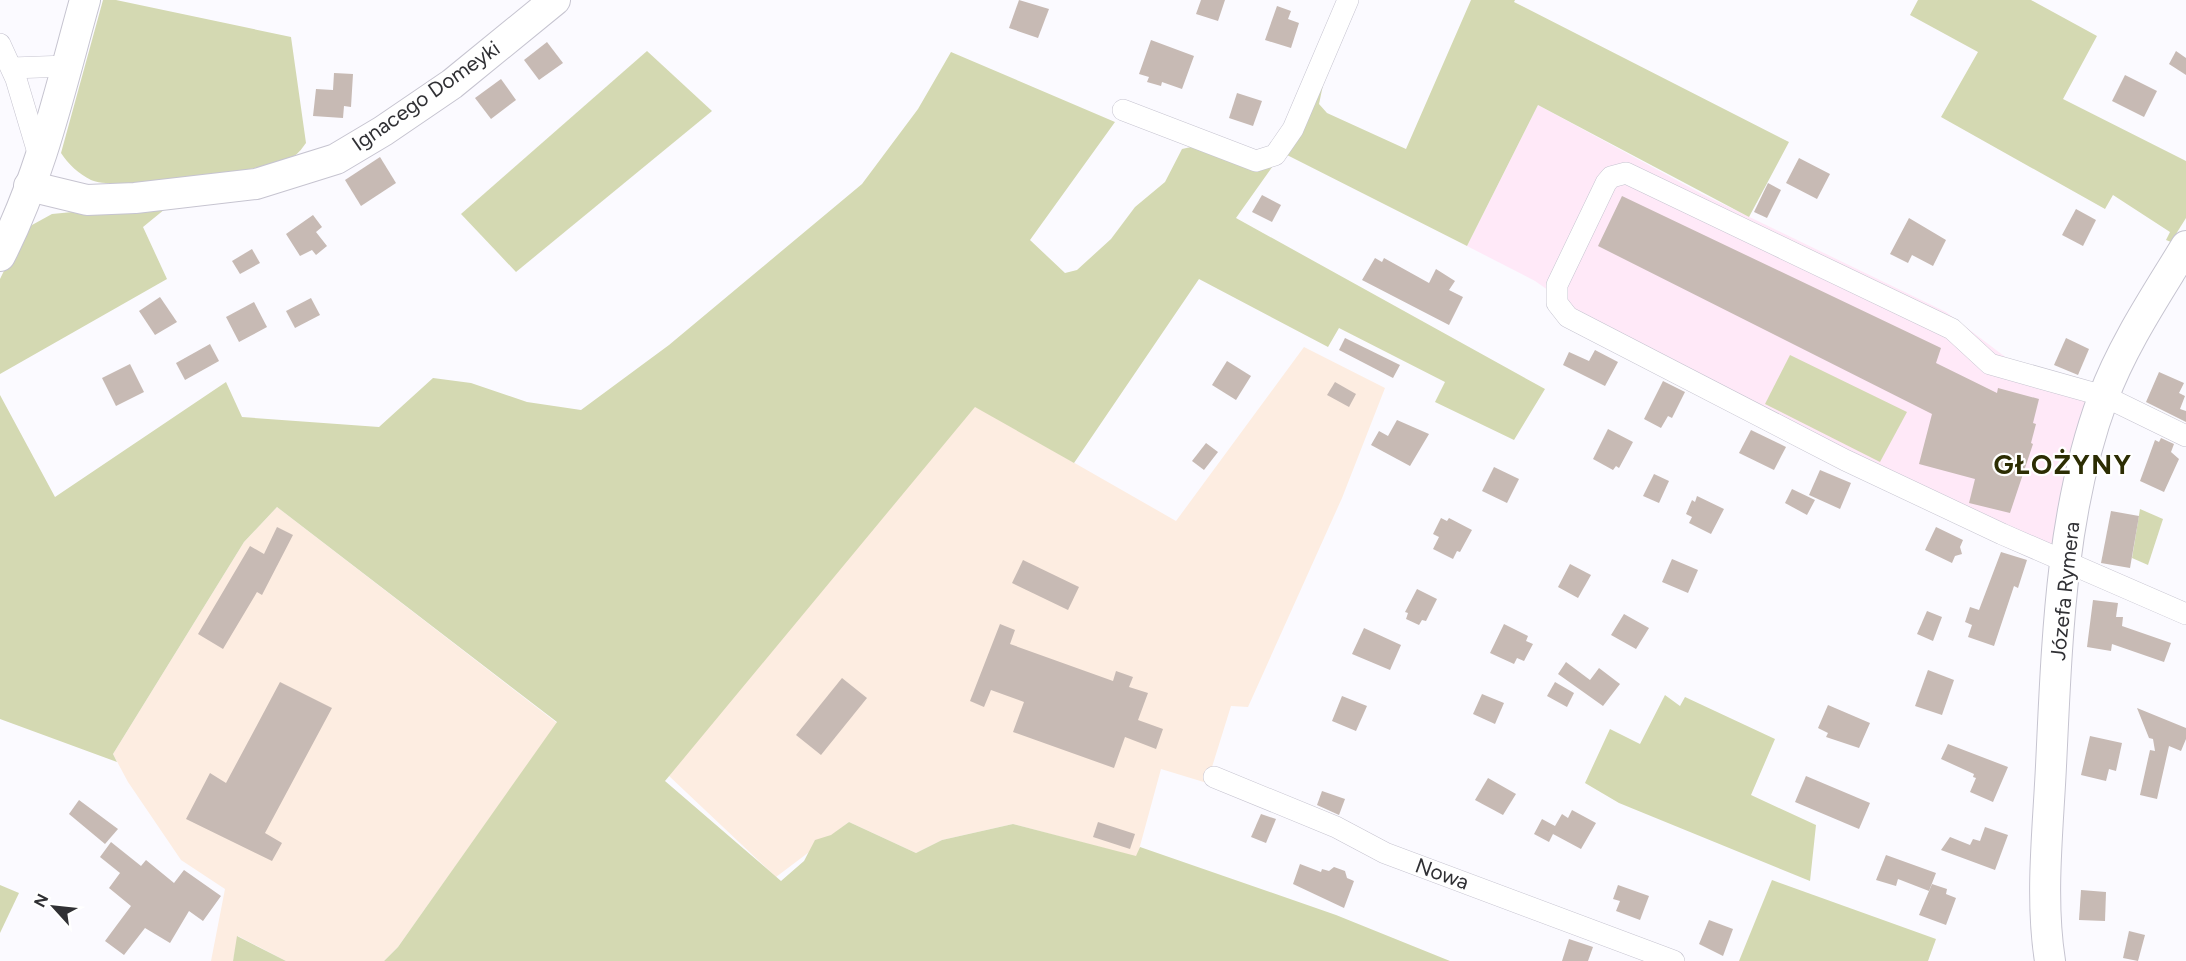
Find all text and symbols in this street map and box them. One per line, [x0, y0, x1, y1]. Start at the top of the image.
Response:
street label: Ignacego Domeyki [347, 35, 504, 156]
district label: GŁOŻYNY [1993, 448, 2133, 481]
street label: Józefa Rymera [2045, 520, 2084, 662]
street label: Nowa [1412, 852, 1472, 895]
north arrow [24, 877, 84, 937]
text: N [30, 891, 52, 910]

